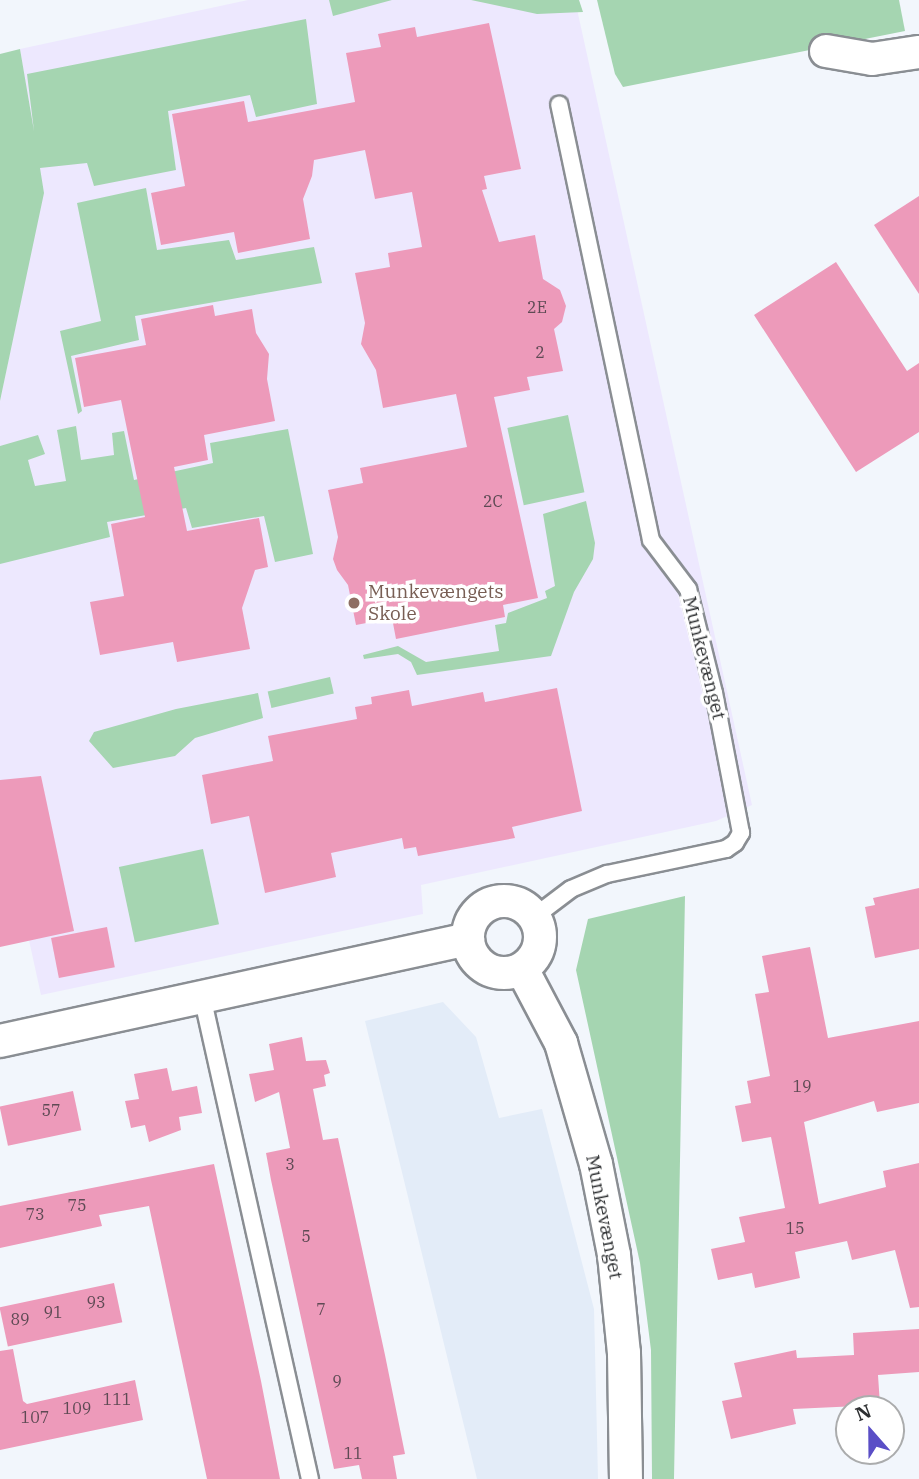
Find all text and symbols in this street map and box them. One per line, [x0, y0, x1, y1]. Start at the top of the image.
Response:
house number: 2E [527, 297, 547, 317]
house number: 2 [535, 342, 545, 362]
house number: 2C [483, 491, 503, 511]
place label: Munkevængets Skole [368, 581, 504, 625]
street label: Munkevænget [678, 594, 730, 722]
marker: Munkevængets Skole [346, 595, 362, 611]
house number: 19 [792, 1076, 812, 1096]
house number: 57 [41, 1100, 61, 1120]
street label: Munkevænget [581, 1153, 627, 1281]
house number: 3 [285, 1154, 295, 1174]
house number: 75 [67, 1195, 87, 1215]
house number: 73 [25, 1204, 45, 1224]
house number: 15 [785, 1218, 805, 1238]
house number: 5 [301, 1226, 311, 1246]
house number: 93 [86, 1292, 106, 1312]
house number: 7 [316, 1299, 326, 1319]
house number: 91 [43, 1302, 63, 1322]
house number: 89 [10, 1309, 30, 1329]
house number: 9 [332, 1371, 342, 1391]
house number: 111 [103, 1389, 131, 1409]
north arrow [835, 1395, 905, 1465]
house number: 109 [63, 1398, 91, 1418]
text: N [852, 1398, 875, 1426]
house number: 107 [21, 1407, 49, 1427]
house number: 11 [343, 1443, 363, 1463]

